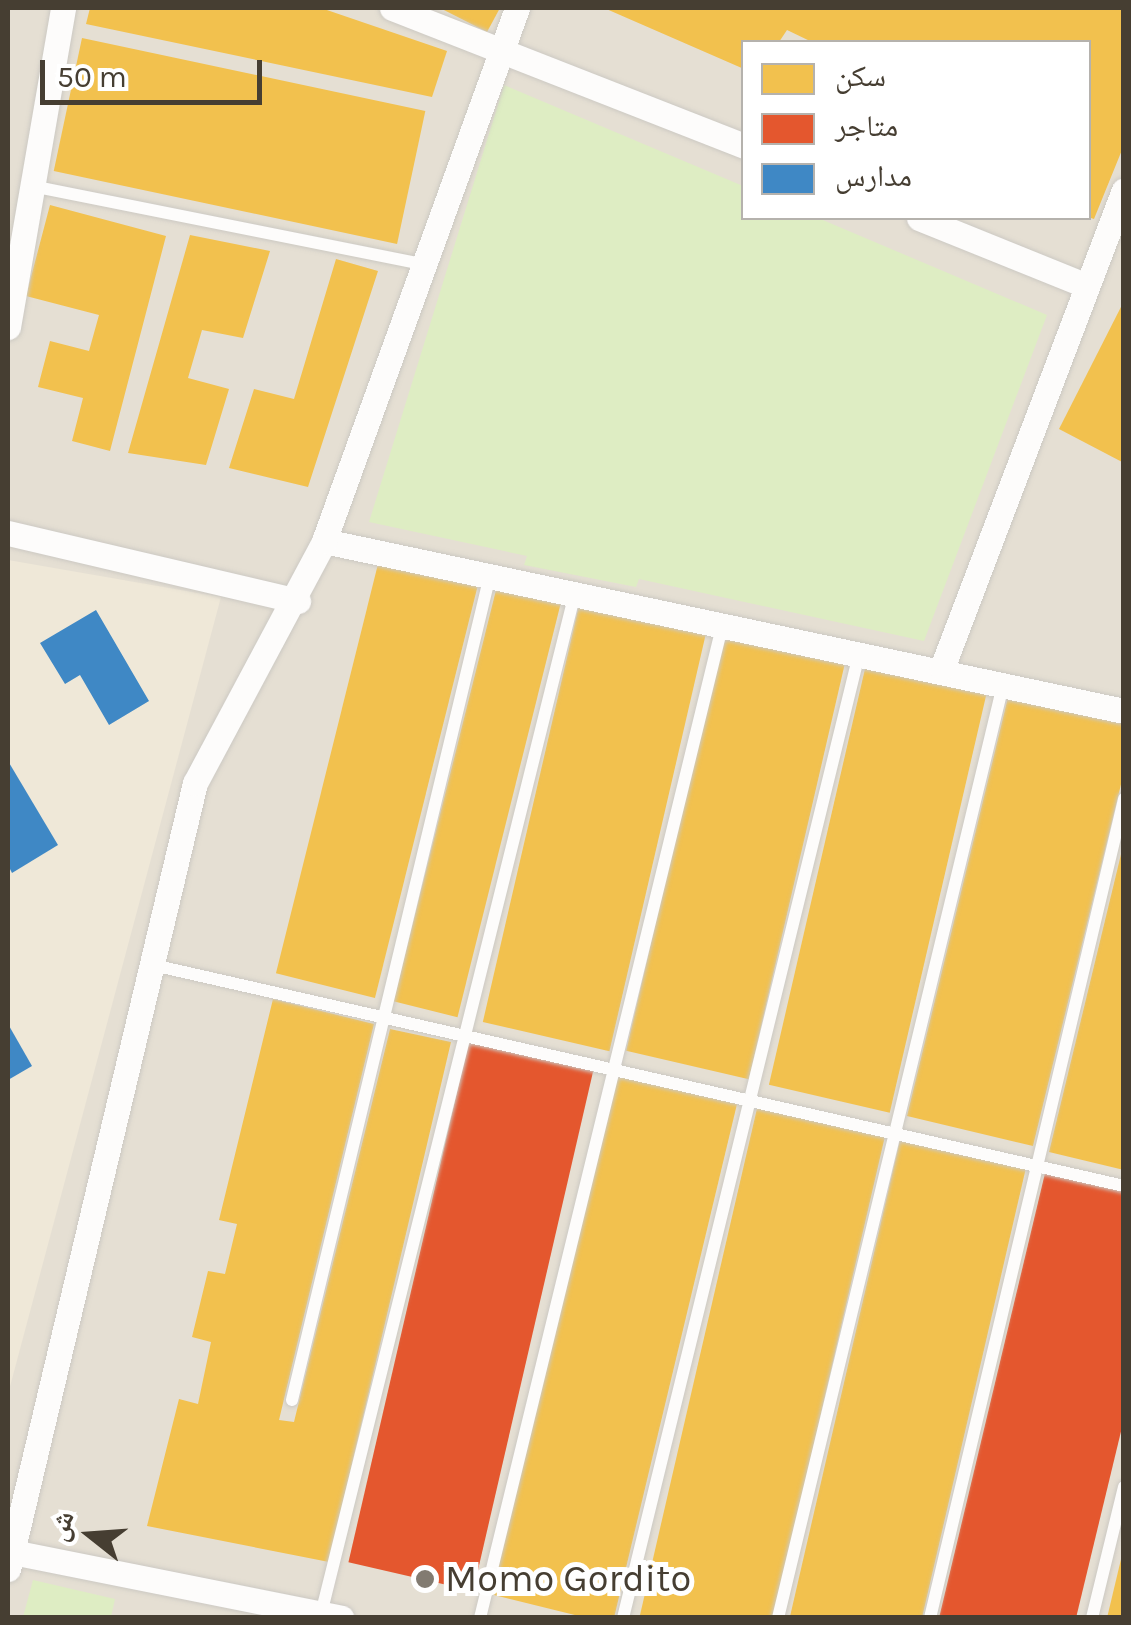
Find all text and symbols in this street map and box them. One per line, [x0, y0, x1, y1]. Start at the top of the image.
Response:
scale bar [45, 40, 268, 102]
legend [741, 40, 1091, 220]
text: سكن [835, 58, 886, 94]
text: 50 m [57, 59, 127, 95]
text: متاجر [835, 108, 898, 144]
text: مدارس [835, 158, 912, 194]
north arrow [40, 1485, 140, 1585]
text: ش [41, 1507, 81, 1545]
place label: Momo Gordito [445, 1556, 691, 1602]
marker: Momo Gordito [414, 1568, 436, 1590]

